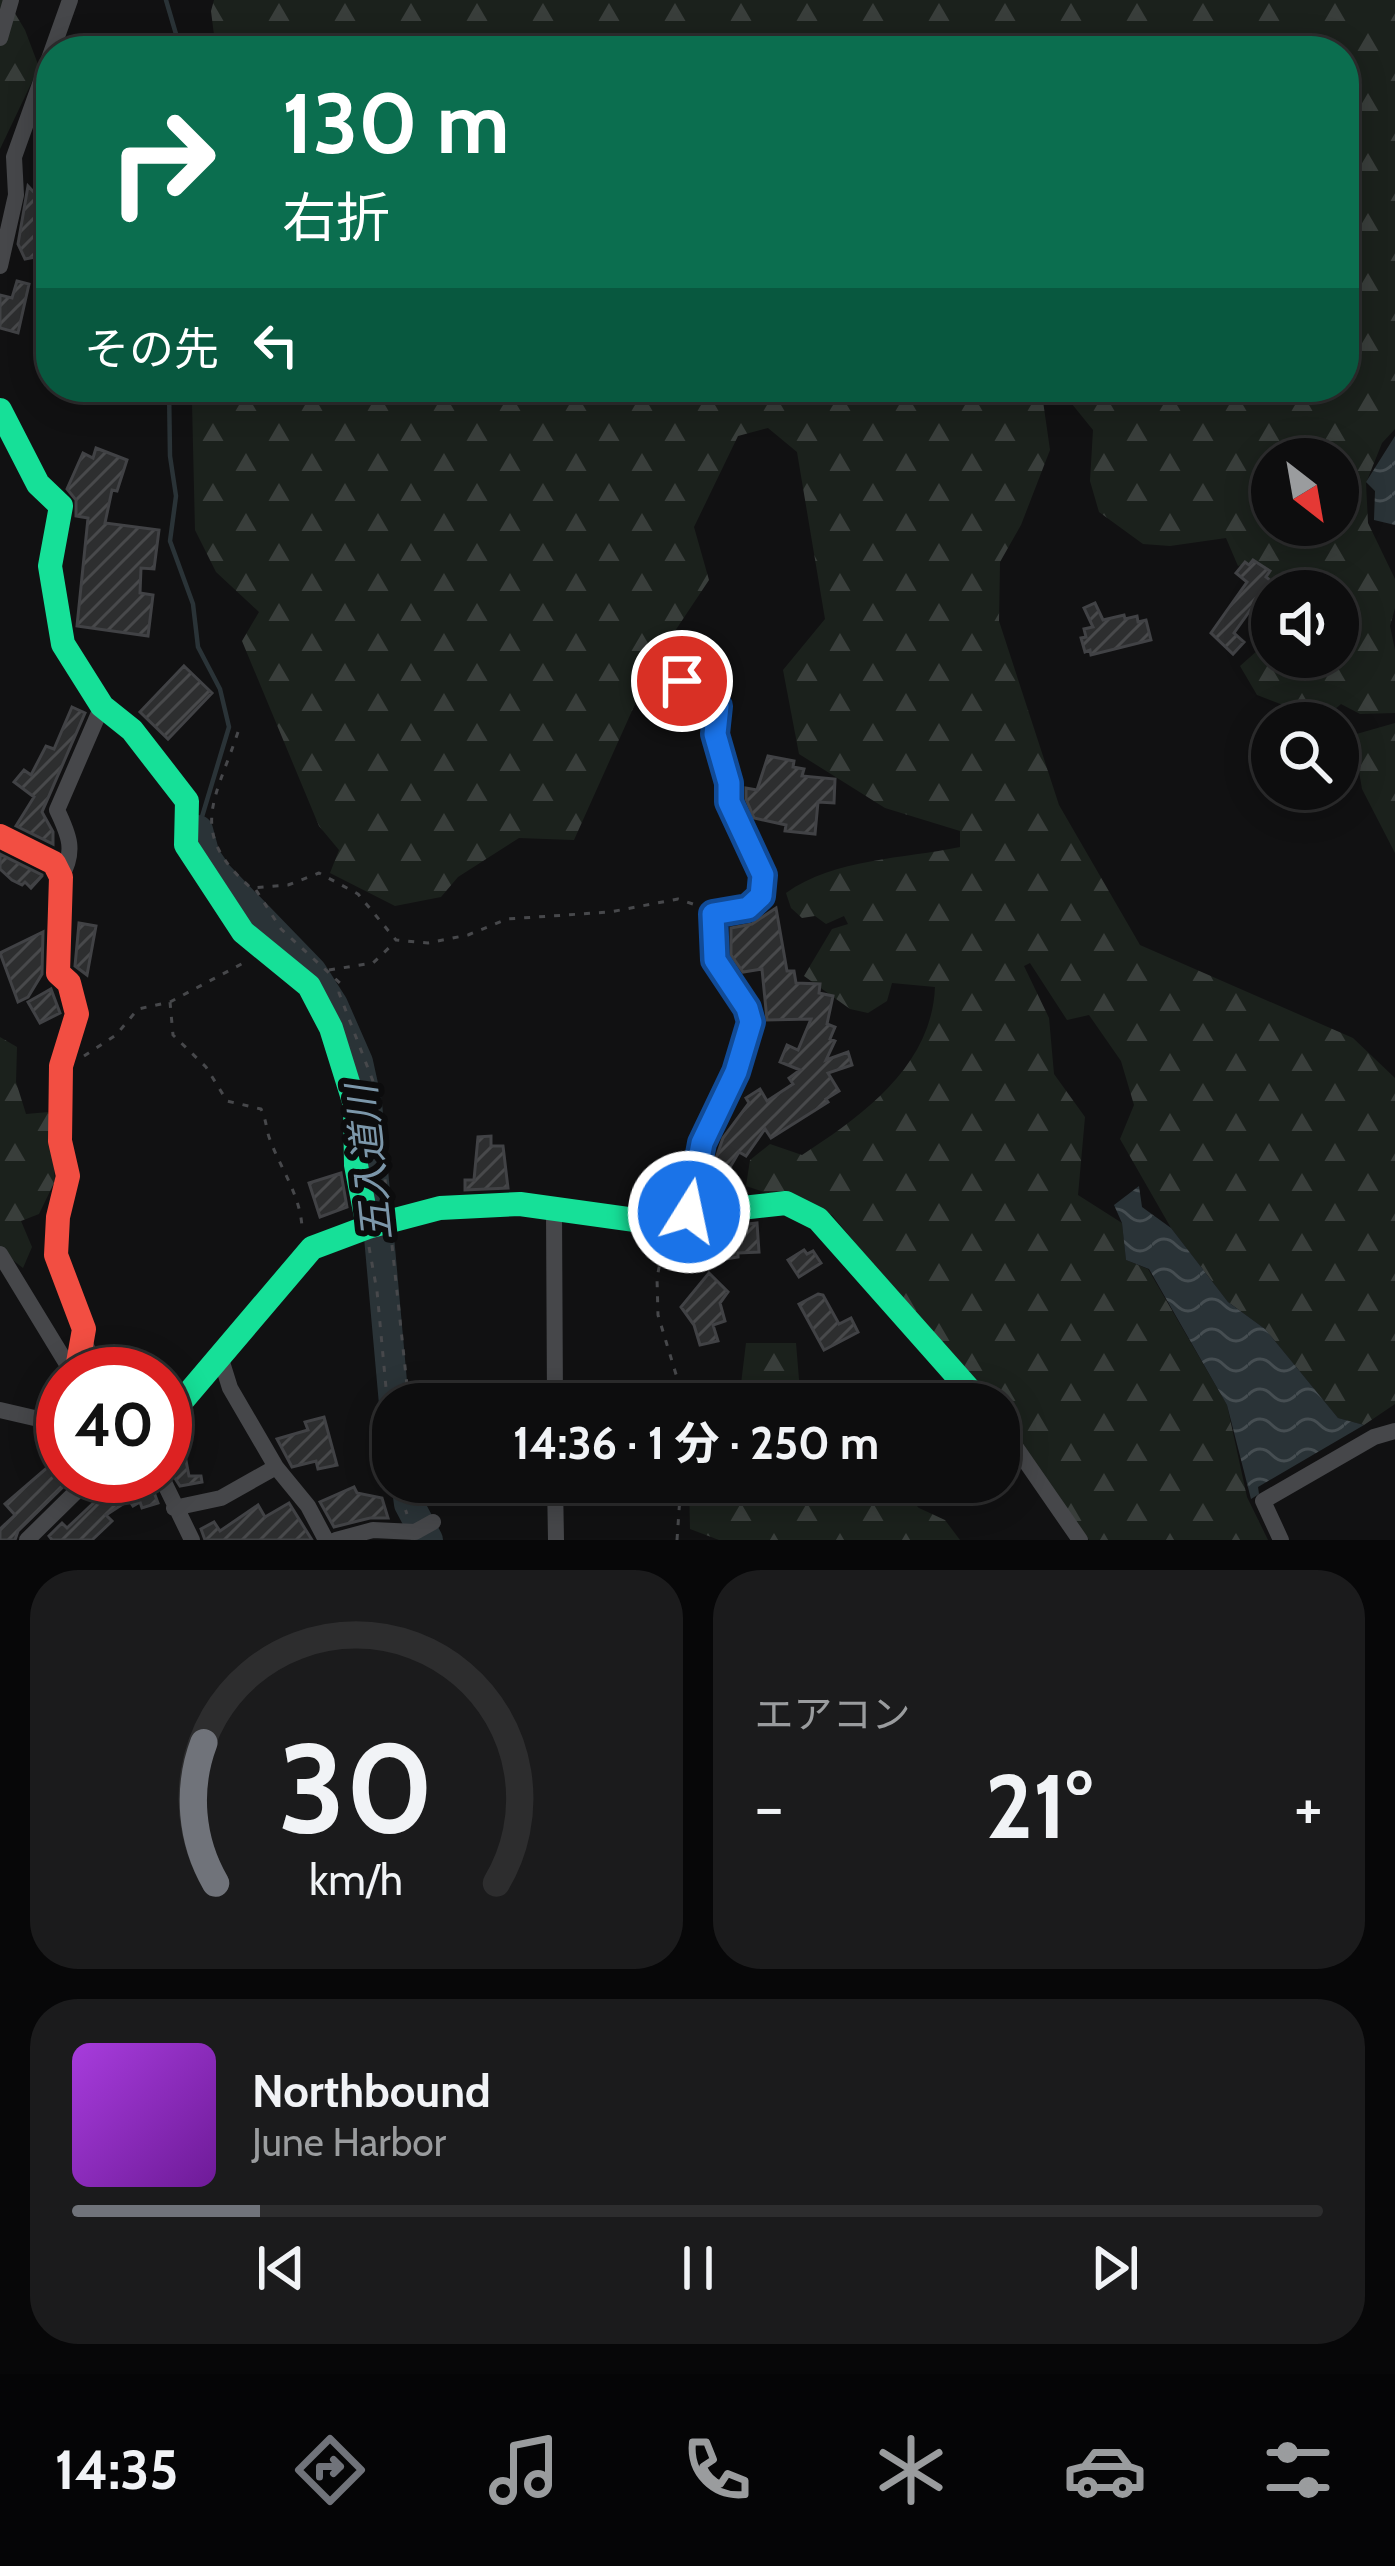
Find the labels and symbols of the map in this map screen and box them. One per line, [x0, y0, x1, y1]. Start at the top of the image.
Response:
north arrow [1251, 438, 1359, 546]
pin [631, 630, 733, 732]
water label: 五入道川 [337, 1079, 401, 1243]
position arrow [626, 1149, 752, 1275]
speed limit sign: 40 [36, 1347, 192, 1503]

